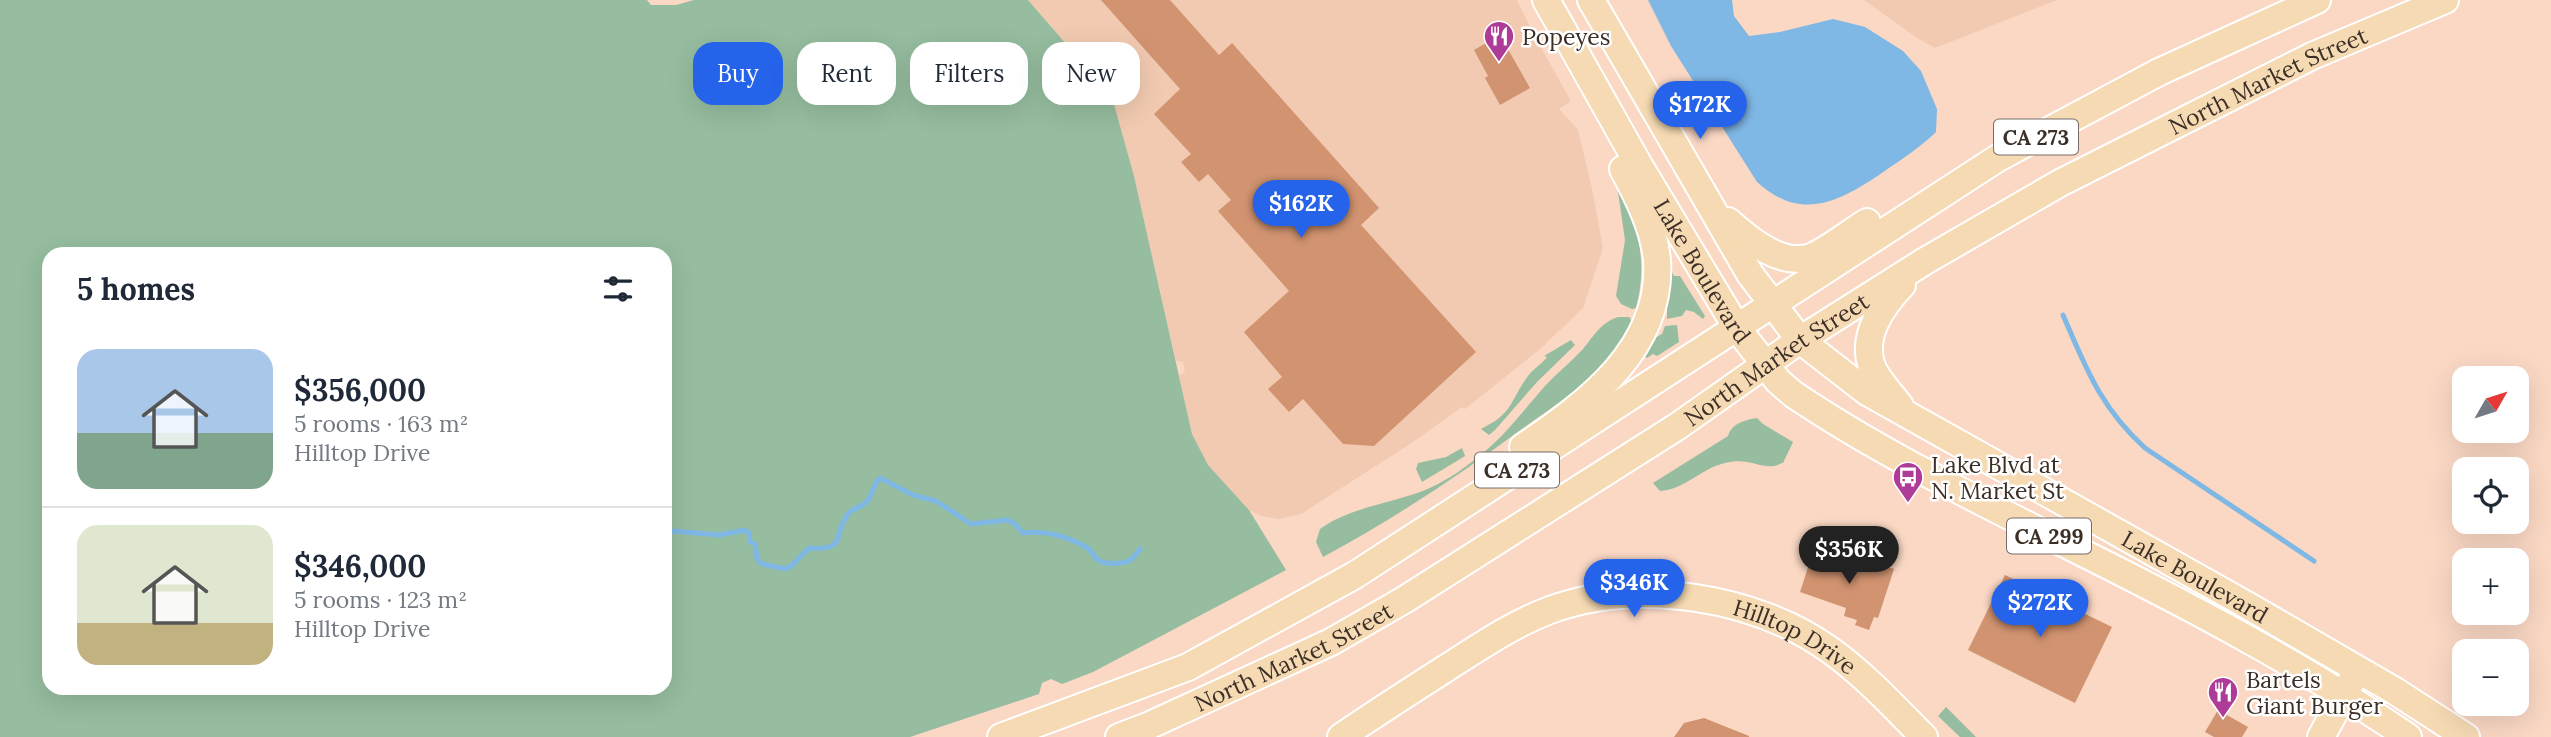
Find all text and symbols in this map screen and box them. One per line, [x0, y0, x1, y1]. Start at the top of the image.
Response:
restaurant icon: Popeyes [1482, 19, 1516, 63]
street label: North Market Street [2163, 20, 2371, 141]
place label: Popeyes [1522, 22, 1610, 51]
chip: Buy [693, 42, 783, 105]
chip: Rent [797, 42, 896, 105]
chip: Filters [910, 42, 1028, 105]
chip: New [1042, 42, 1140, 105]
pin: $172K [1651, 82, 1749, 141]
text: $172K [1669, 89, 1731, 118]
road number: CA 273 [1994, 120, 2078, 154]
pin: $162K [1252, 180, 1350, 240]
text: $162K [1269, 188, 1333, 217]
street label: Lake Boulevard [1648, 193, 1758, 349]
text: 5 homes [77, 270, 195, 308]
icon: filters [599, 270, 637, 308]
street label: North Market Street [1678, 286, 1874, 432]
north arrow [2452, 366, 2529, 443]
map controls [2452, 366, 2529, 716]
text: $356,000 [294, 371, 426, 409]
icon: home [133, 377, 217, 461]
text: 5 rooms · 163 m² [294, 409, 468, 438]
text: Hilltop Drive [294, 438, 430, 467]
place label: Lake Blvd at N. Market St [1931, 450, 2064, 505]
road number: CA 273 [1475, 452, 1559, 488]
button: locate [2452, 457, 2529, 534]
bus stop icon: Lake Blvd at N. Market St [1891, 460, 1925, 504]
road number: CA 299 [2007, 518, 2091, 554]
street label: Lake Boulevard [2117, 524, 2274, 629]
pin: $356K [1800, 526, 1898, 586]
text: $356K [1815, 534, 1883, 563]
text: $346,000 [294, 547, 426, 585]
button: + [2452, 548, 2529, 625]
icon: home [133, 553, 217, 637]
pin: $346K [1585, 560, 1683, 619]
text: $346K [1600, 567, 1668, 596]
pin: $272K [1991, 580, 2089, 639]
text: 5 rooms · 123 m² [294, 585, 467, 614]
text: $272K [2007, 587, 2073, 616]
street label: Hilltop Drive [1730, 592, 1863, 680]
street label: North Market Street [1190, 595, 1397, 717]
text: Hilltop Drive [294, 614, 430, 643]
button: − [2452, 639, 2529, 716]
place label: Bartels Giant Burger [2246, 665, 2383, 720]
restaurant icon: Bartels Giant Burger [2206, 675, 2240, 719]

